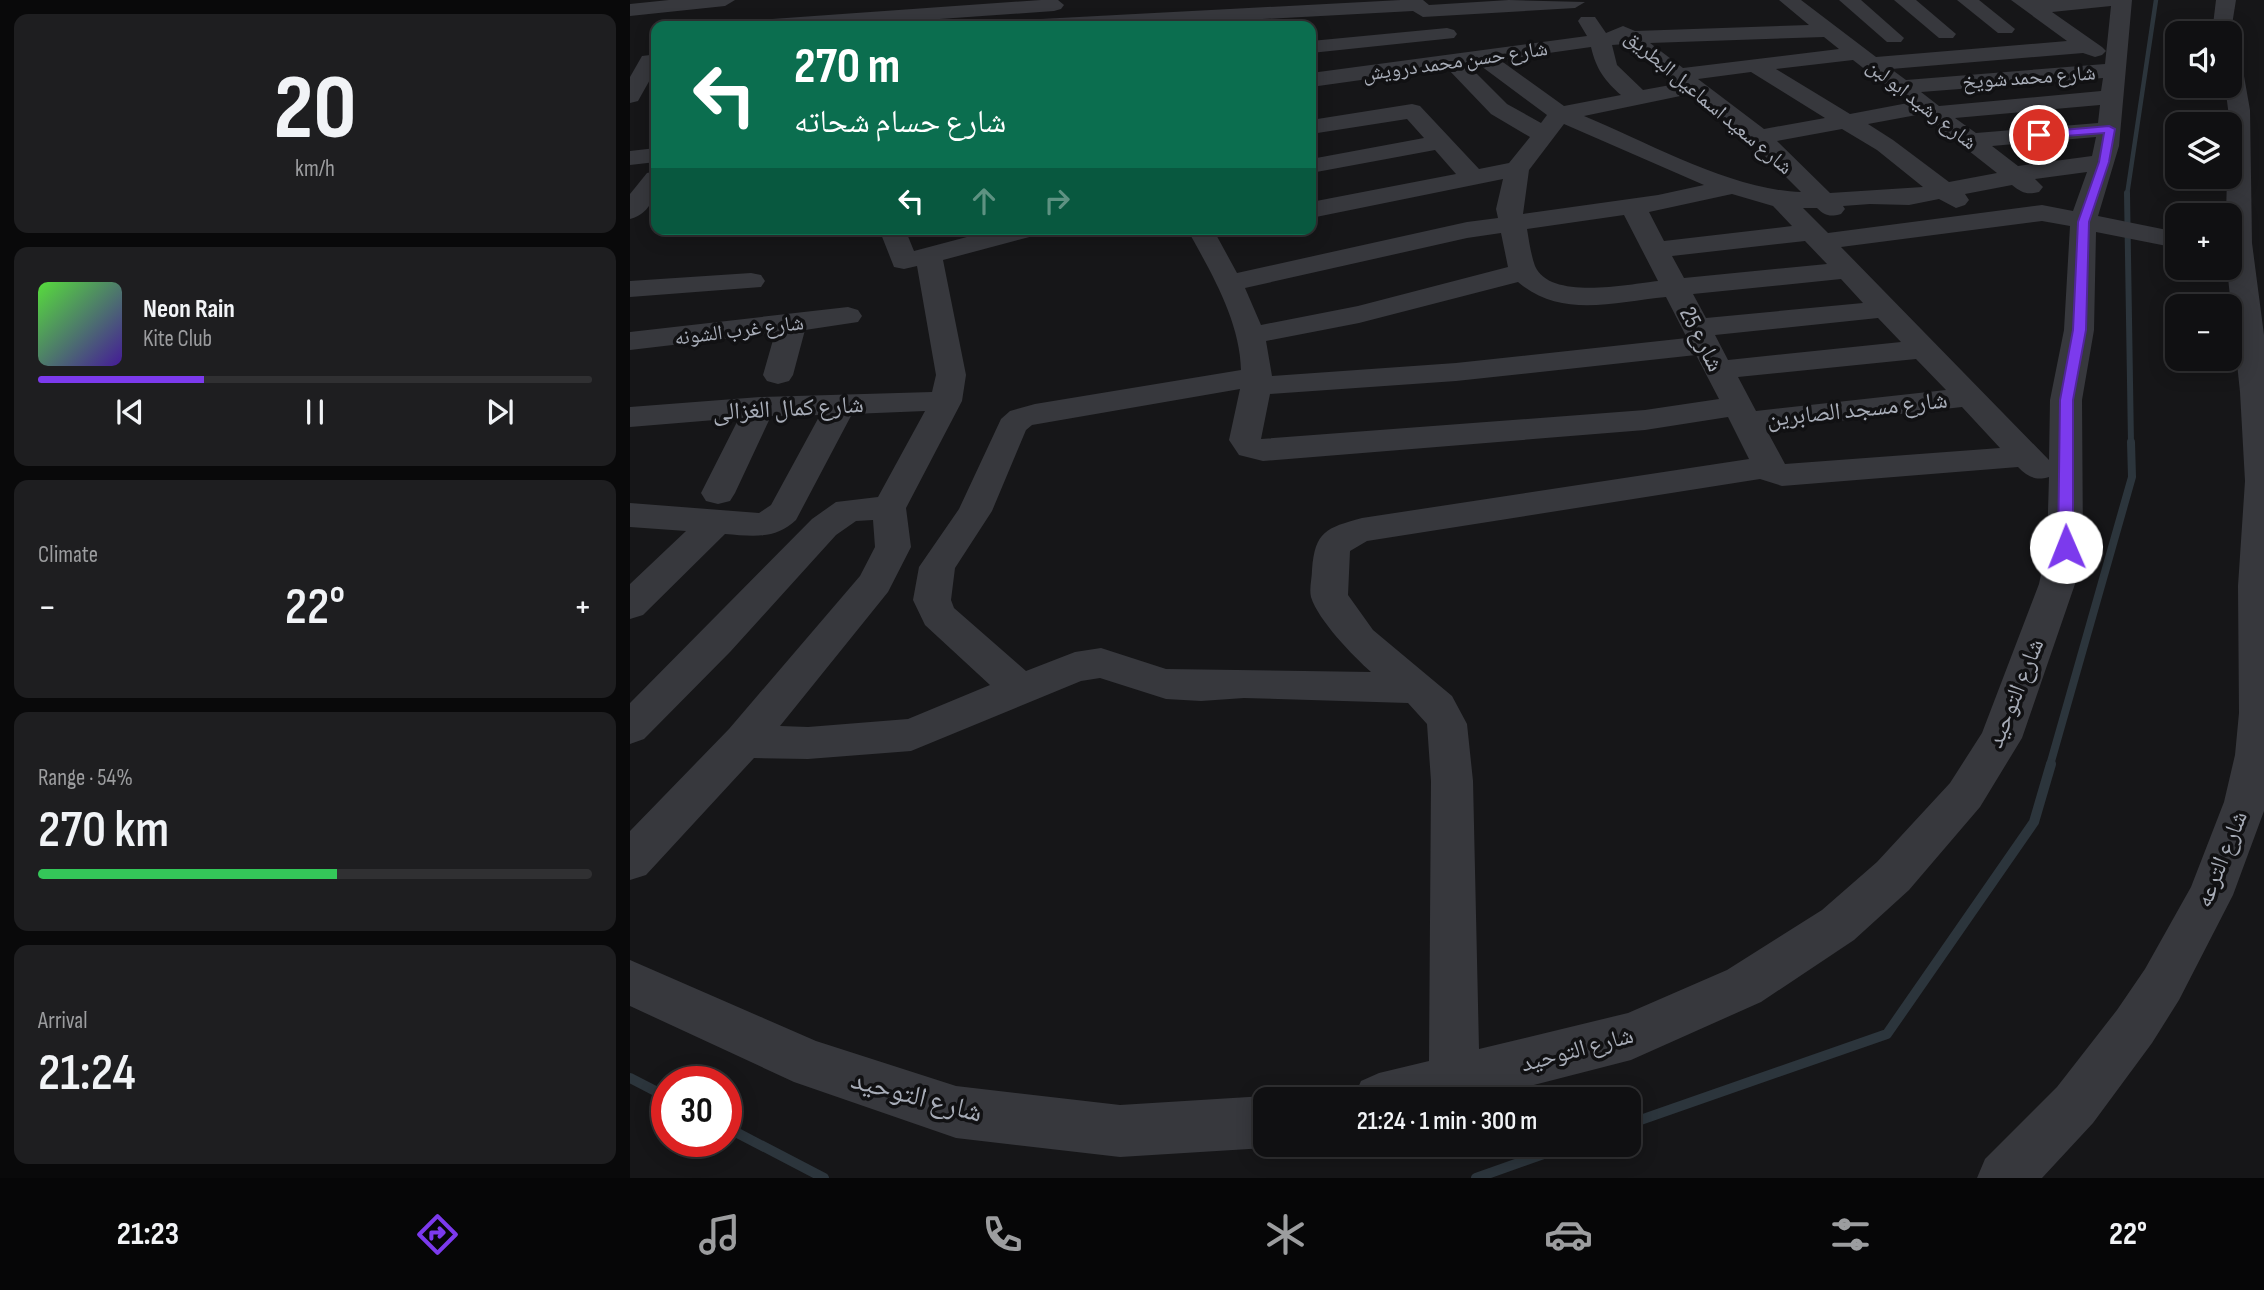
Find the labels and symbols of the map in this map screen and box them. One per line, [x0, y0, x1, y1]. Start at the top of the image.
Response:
street label: شارع سعيد اسماعيل البطريق [1620, 25, 1798, 180]
street label: شارع حسن محمد درويش [1361, 36, 1549, 87]
street label: شارع رشيد ابو لبن [1862, 54, 1982, 155]
street label: شارع محمد شويخ [1962, 60, 2097, 95]
pin [2009, 105, 2069, 165]
street label: شارع 25 [1673, 302, 1730, 377]
street label: شارع غرب الشونه [673, 310, 805, 351]
street label: شارع مسجد الصابرين [1765, 386, 1949, 433]
street label: شارع كمال الغزالى [712, 390, 864, 427]
position arrow [2029, 510, 2103, 584]
street label: شارع التوحيد [1980, 634, 2051, 752]
street label: شارع الترعه [2189, 807, 2254, 912]
street label: شارع التوحيد [1518, 1021, 1637, 1078]
street label: شارع التوحيد [847, 1063, 986, 1130]
speed limit sign: 30 [651, 1066, 742, 1157]

